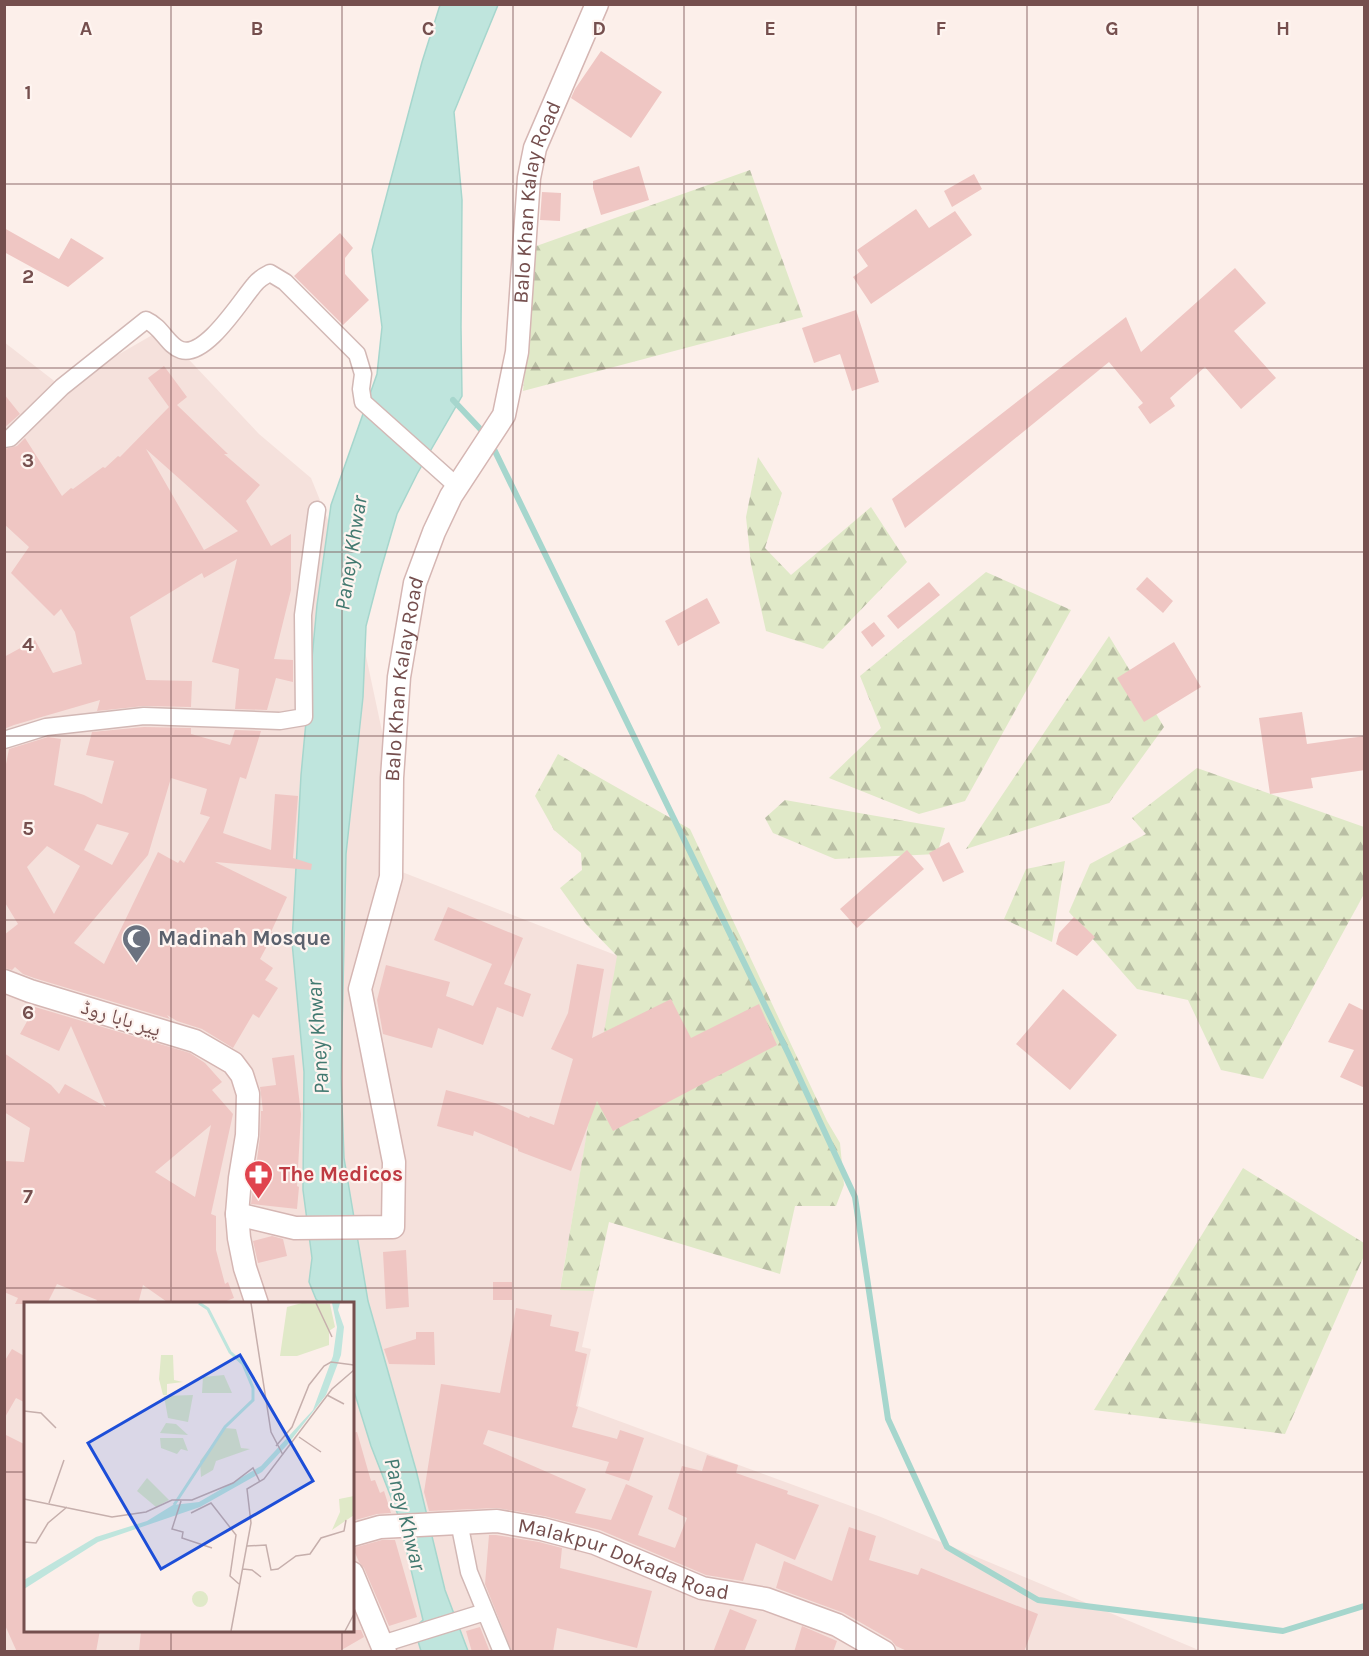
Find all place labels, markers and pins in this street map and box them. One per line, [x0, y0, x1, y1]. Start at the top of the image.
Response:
mosque icon: Madinah Mosque [121, 922, 153, 964]
place label: Madinah Mosque [158, 926, 331, 951]
pharmacy icon: The Medicos [242, 1158, 274, 1200]
place label: The Medicos [279, 1162, 403, 1186]

